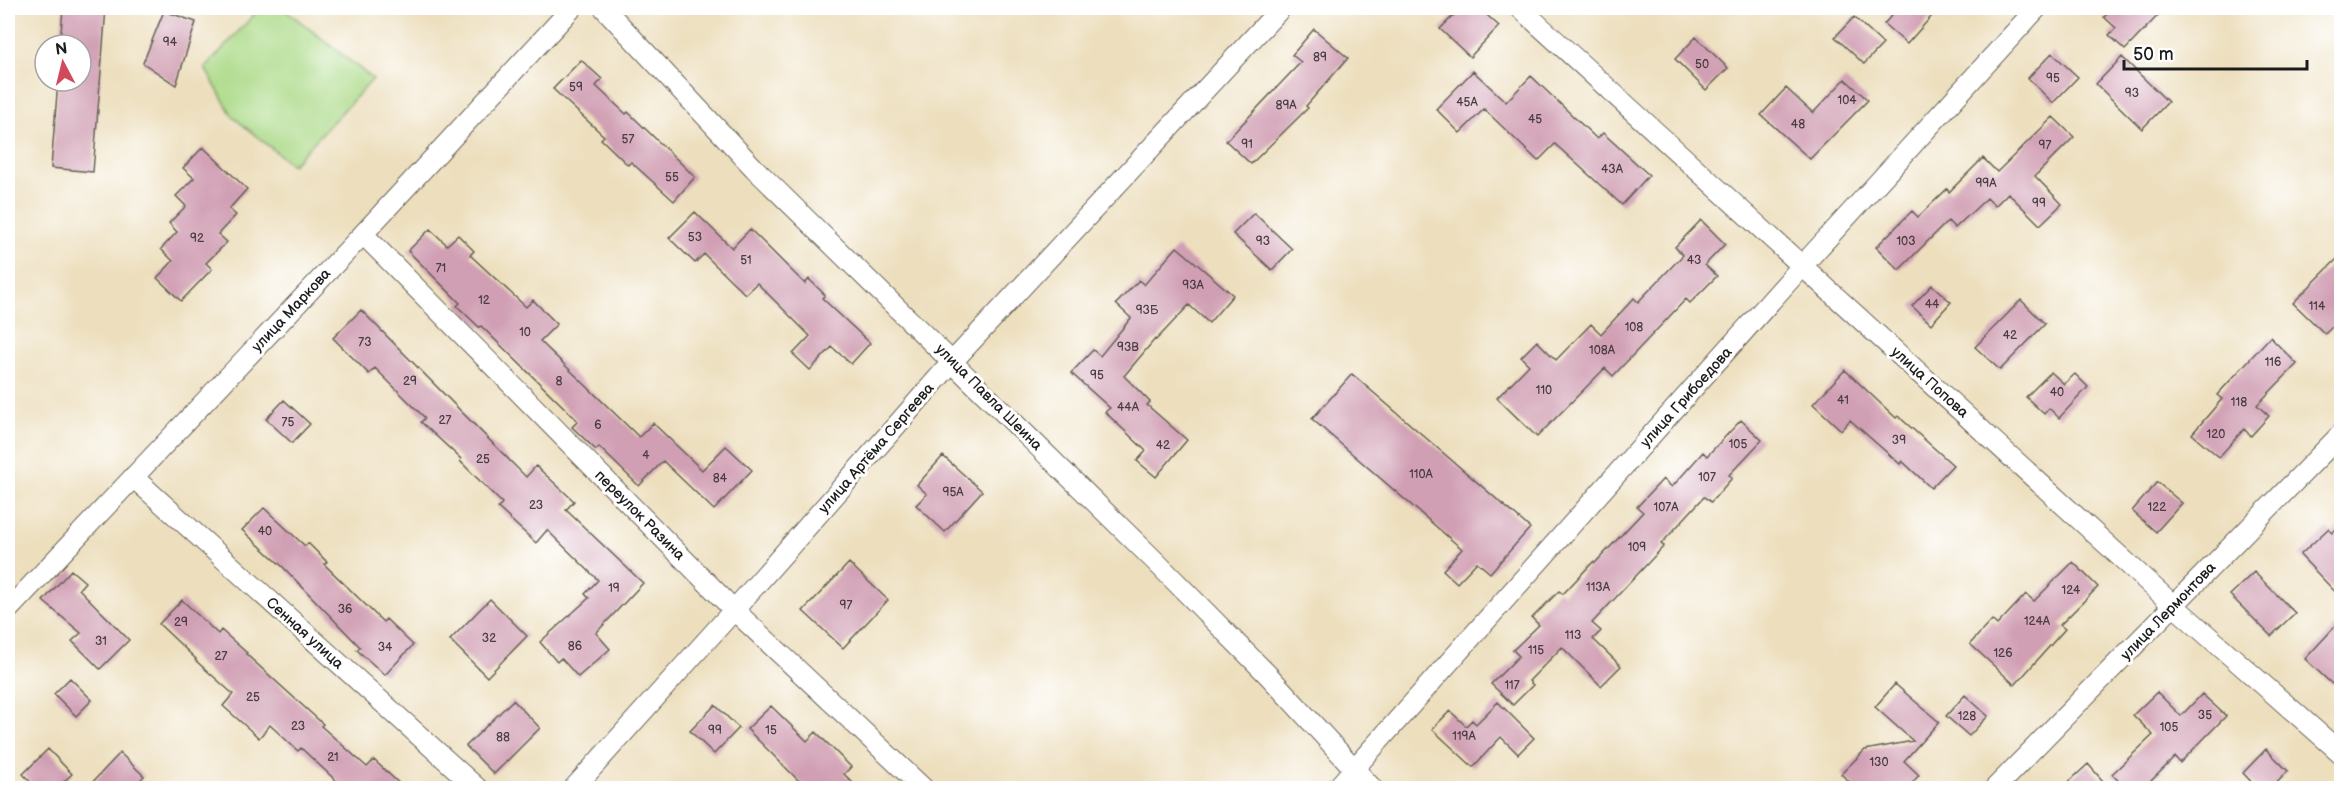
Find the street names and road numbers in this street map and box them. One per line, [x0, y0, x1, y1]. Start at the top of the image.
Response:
street label: улица Маркова [248, 264, 335, 356]
street label: улица Павла Шеина [931, 340, 1046, 455]
street label: улица Грибоедова [1636, 343, 1737, 452]
street label: улица Попова [1887, 343, 1972, 422]
street label: улица Артёма Сергеева [814, 379, 938, 518]
street label: переулок Разина [590, 466, 689, 565]
street label: улица Лермонтова [2117, 558, 2220, 664]
street label: Сенная улица [262, 593, 348, 673]

